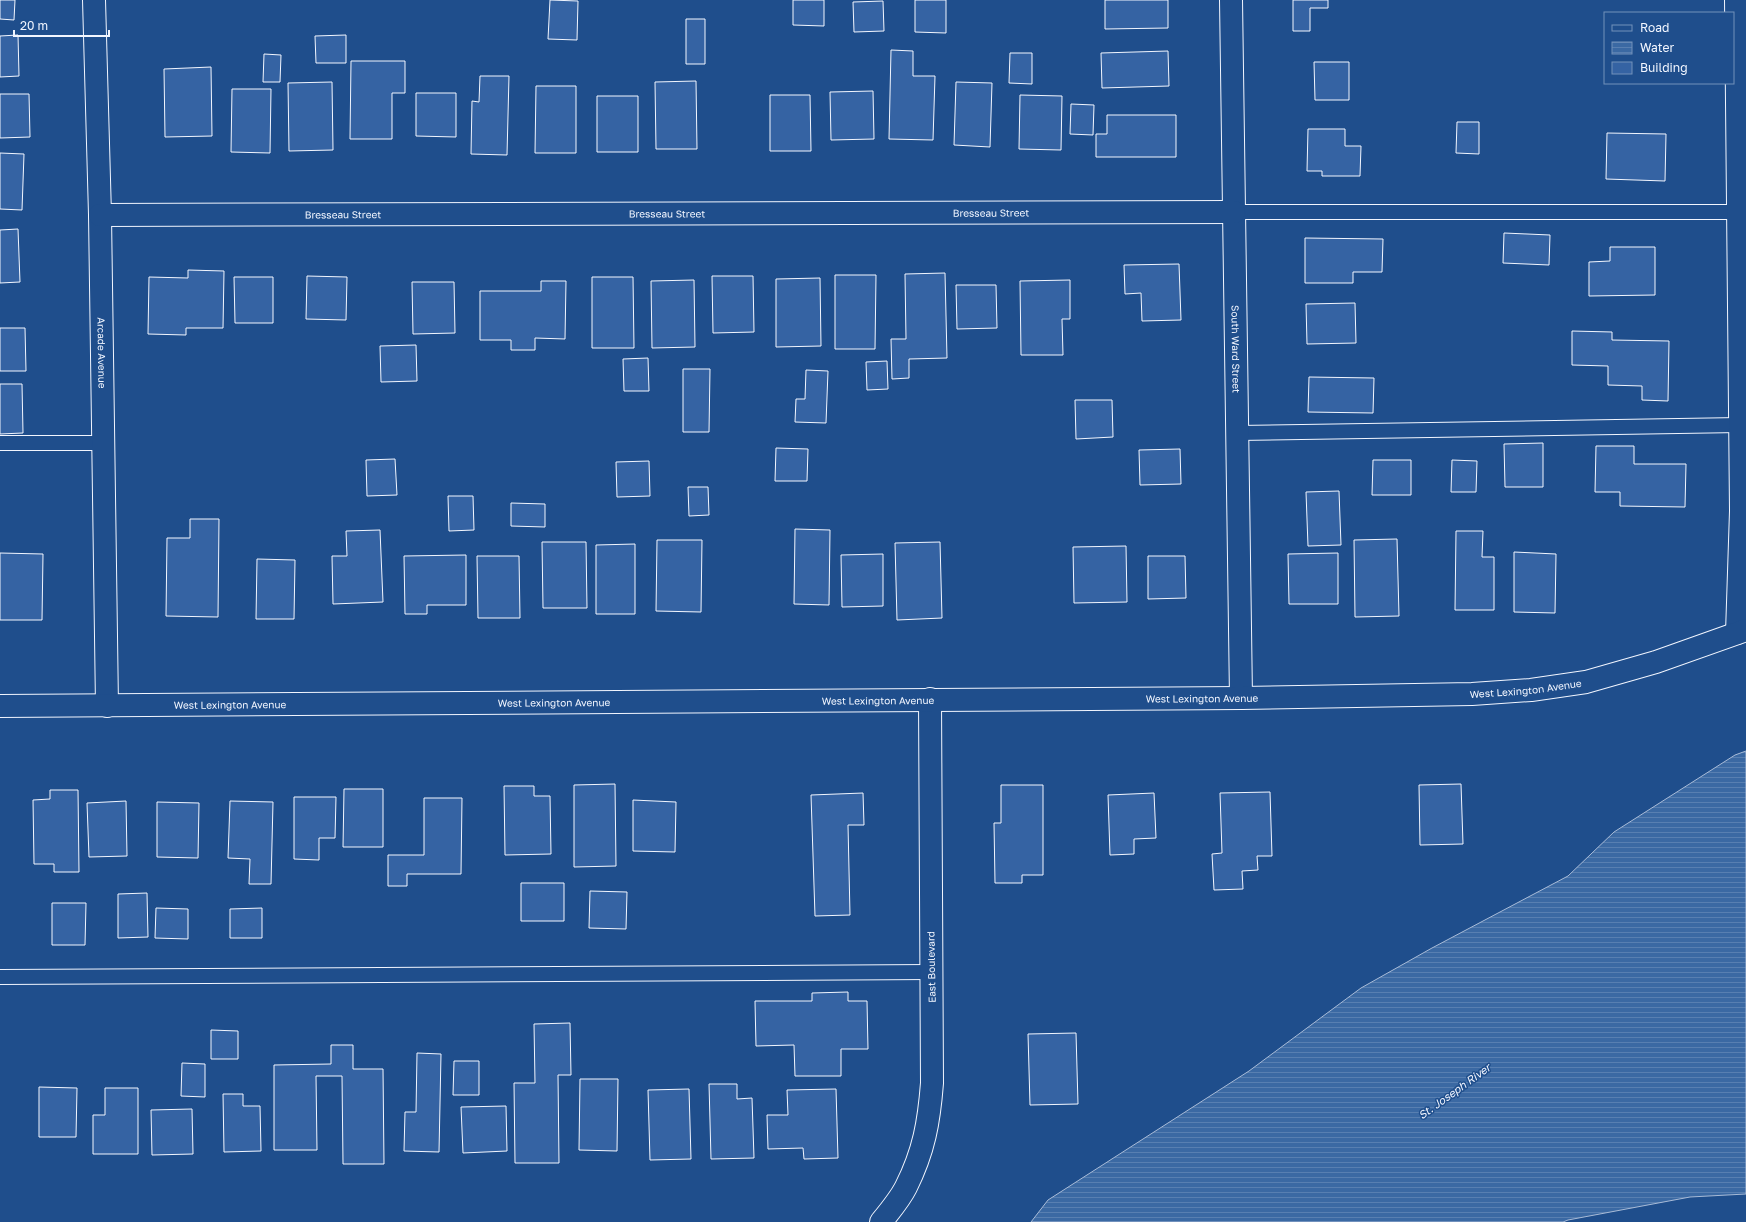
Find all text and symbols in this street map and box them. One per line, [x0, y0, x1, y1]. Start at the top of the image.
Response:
scale bar [14, 12, 109, 38]
legend [1604, 12, 1734, 84]
text: 20 m [20, 18, 48, 33]
text: Road [1640, 20, 1669, 35]
text: Water [1640, 40, 1674, 55]
text: Building [1640, 60, 1688, 75]
street label: Bresseau Street [629, 207, 705, 220]
street label: Bresseau Street [953, 207, 1029, 219]
street label: Bresseau Street [305, 208, 381, 220]
street label: South Ward Street [1229, 305, 1243, 393]
street label: Arcade Avenue [95, 317, 108, 389]
street label: West Lexington Avenue [1469, 677, 1583, 700]
street label: West Lexington Avenue [1146, 692, 1259, 705]
street label: West Lexington Avenue [822, 694, 934, 707]
street label: West Lexington Avenue [498, 696, 610, 709]
street label: West Lexington Avenue [174, 698, 287, 711]
street label: East Boulevard [924, 931, 938, 1003]
water label: St. Joseph River [1415, 1060, 1495, 1122]

